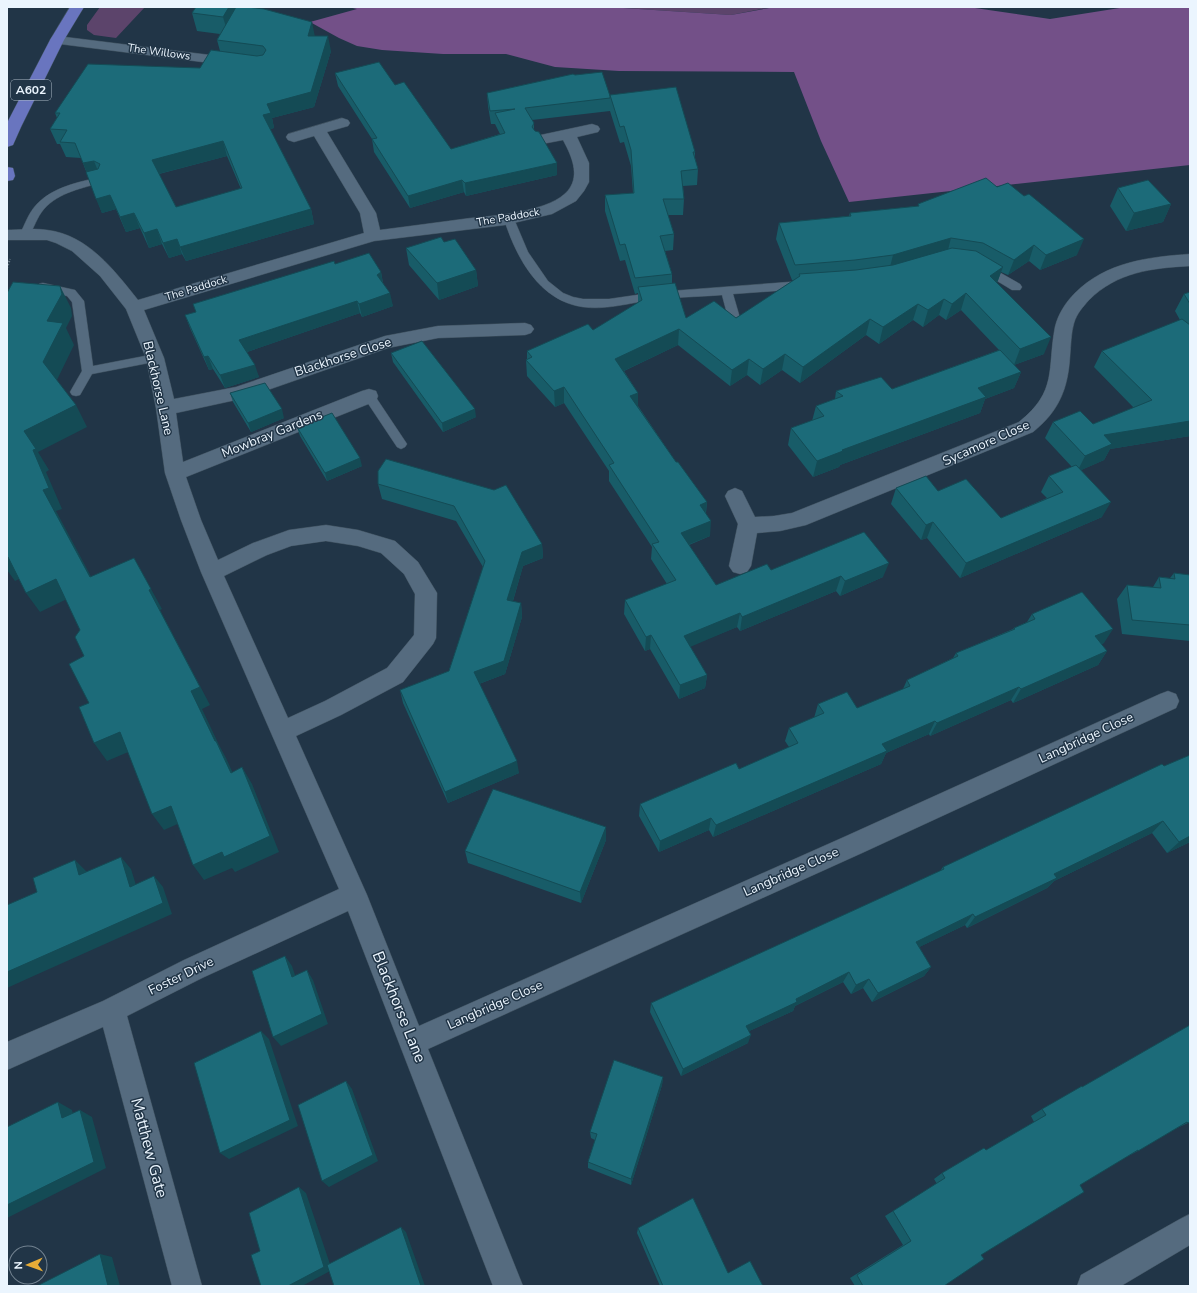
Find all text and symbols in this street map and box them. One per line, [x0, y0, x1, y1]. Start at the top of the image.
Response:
street label: The Willows [127, 40, 191, 64]
road number: A602 [11, 80, 51, 100]
street label: The Paddock [475, 204, 541, 230]
street label: The Paddock [163, 271, 229, 304]
street label: Blackhorse Close [292, 333, 394, 381]
street label: Blackhorse Lane [138, 339, 178, 437]
street label: Mowbray Gardens [219, 406, 325, 462]
street label: Sycamore Close [940, 416, 1032, 470]
street label: Langbridge Close [1036, 708, 1136, 768]
street label: Langbridge Close [740, 843, 842, 901]
street label: Blackhorse Lane [367, 948, 431, 1066]
street label: Foster Drive [145, 952, 217, 1000]
street label: Langbridge Close [444, 976, 546, 1034]
street label: Matthew Gate [125, 1096, 173, 1200]
north arrow [8, 1245, 48, 1285]
text: N [11, 1261, 26, 1270]

